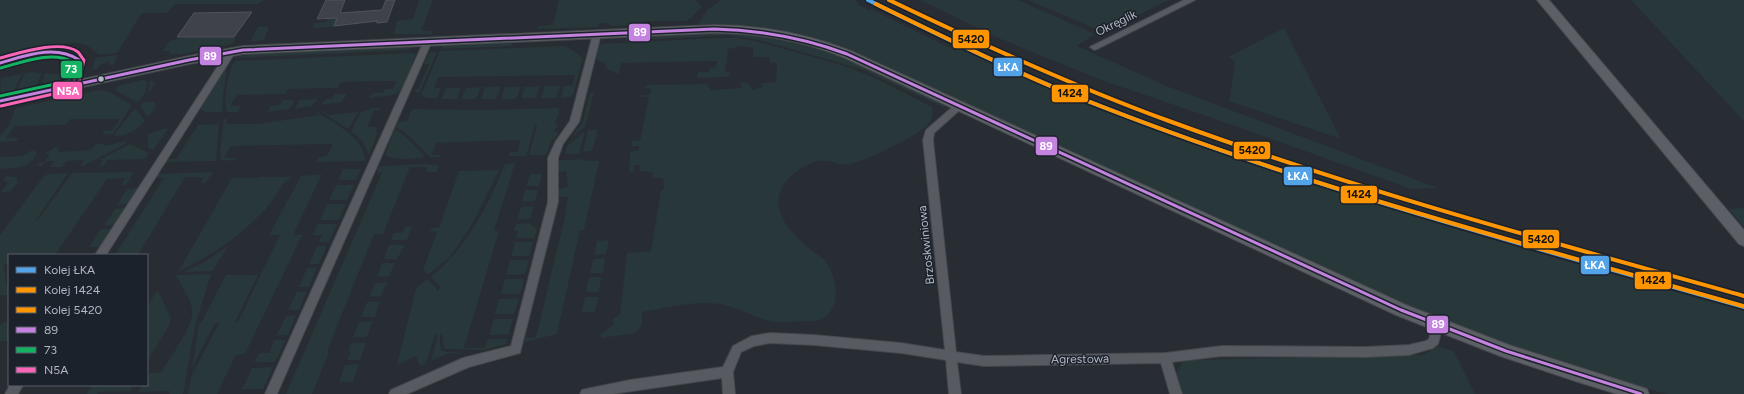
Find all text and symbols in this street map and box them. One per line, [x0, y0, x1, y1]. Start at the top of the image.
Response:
street label: Okręglik [1093, 7, 1139, 39]
line badge: 89 [628, 23, 651, 42]
text: 89 [633, 26, 647, 39]
line badge: 5420 [952, 29, 990, 49]
text: 5420 [958, 33, 984, 46]
line badge: 89 [199, 46, 222, 66]
text: 89 [203, 50, 217, 63]
line badge: ŁKA [993, 57, 1023, 77]
line badge: 73 [60, 60, 83, 79]
text: ŁKA [997, 61, 1019, 74]
text: 73 [65, 63, 77, 76]
unlabelled marker [96, 74, 106, 84]
line badge: N5A [52, 81, 83, 100]
line badge: 1424 [1051, 84, 1089, 103]
text: N5A [57, 85, 80, 98]
text: 1424 [1058, 87, 1083, 100]
line badge: 89 [1035, 136, 1058, 156]
text: 89 [1039, 140, 1053, 153]
line badge: 5420 [1233, 141, 1271, 160]
text: 5420 [1239, 144, 1265, 157]
line badge: ŁKA [1283, 166, 1313, 186]
text: ŁKA [1287, 170, 1309, 183]
line badge: 1424 [1340, 185, 1378, 204]
text: 1424 [1347, 188, 1372, 201]
street label: Brzoskwiniowa [915, 205, 937, 285]
line badge: 5420 [1522, 229, 1560, 249]
text: 5420 [1528, 233, 1554, 246]
legend [8, 254, 148, 386]
line badge: ŁKA [1580, 255, 1610, 275]
text: ŁKA [1584, 259, 1606, 272]
text: Kolej ŁKA [44, 263, 95, 277]
line badge: 1424 [1634, 271, 1672, 290]
text: 1424 [1641, 274, 1666, 287]
text: Kolej 1424 [44, 283, 101, 297]
text: Kolej 5420 [44, 303, 103, 317]
line badge: 89 [1426, 315, 1449, 334]
text: 89 [1431, 318, 1445, 331]
text: 89 [44, 323, 58, 337]
text: 73 [44, 343, 57, 357]
street label: Agrestowa [1051, 351, 1109, 367]
text: N5A [44, 363, 68, 377]

